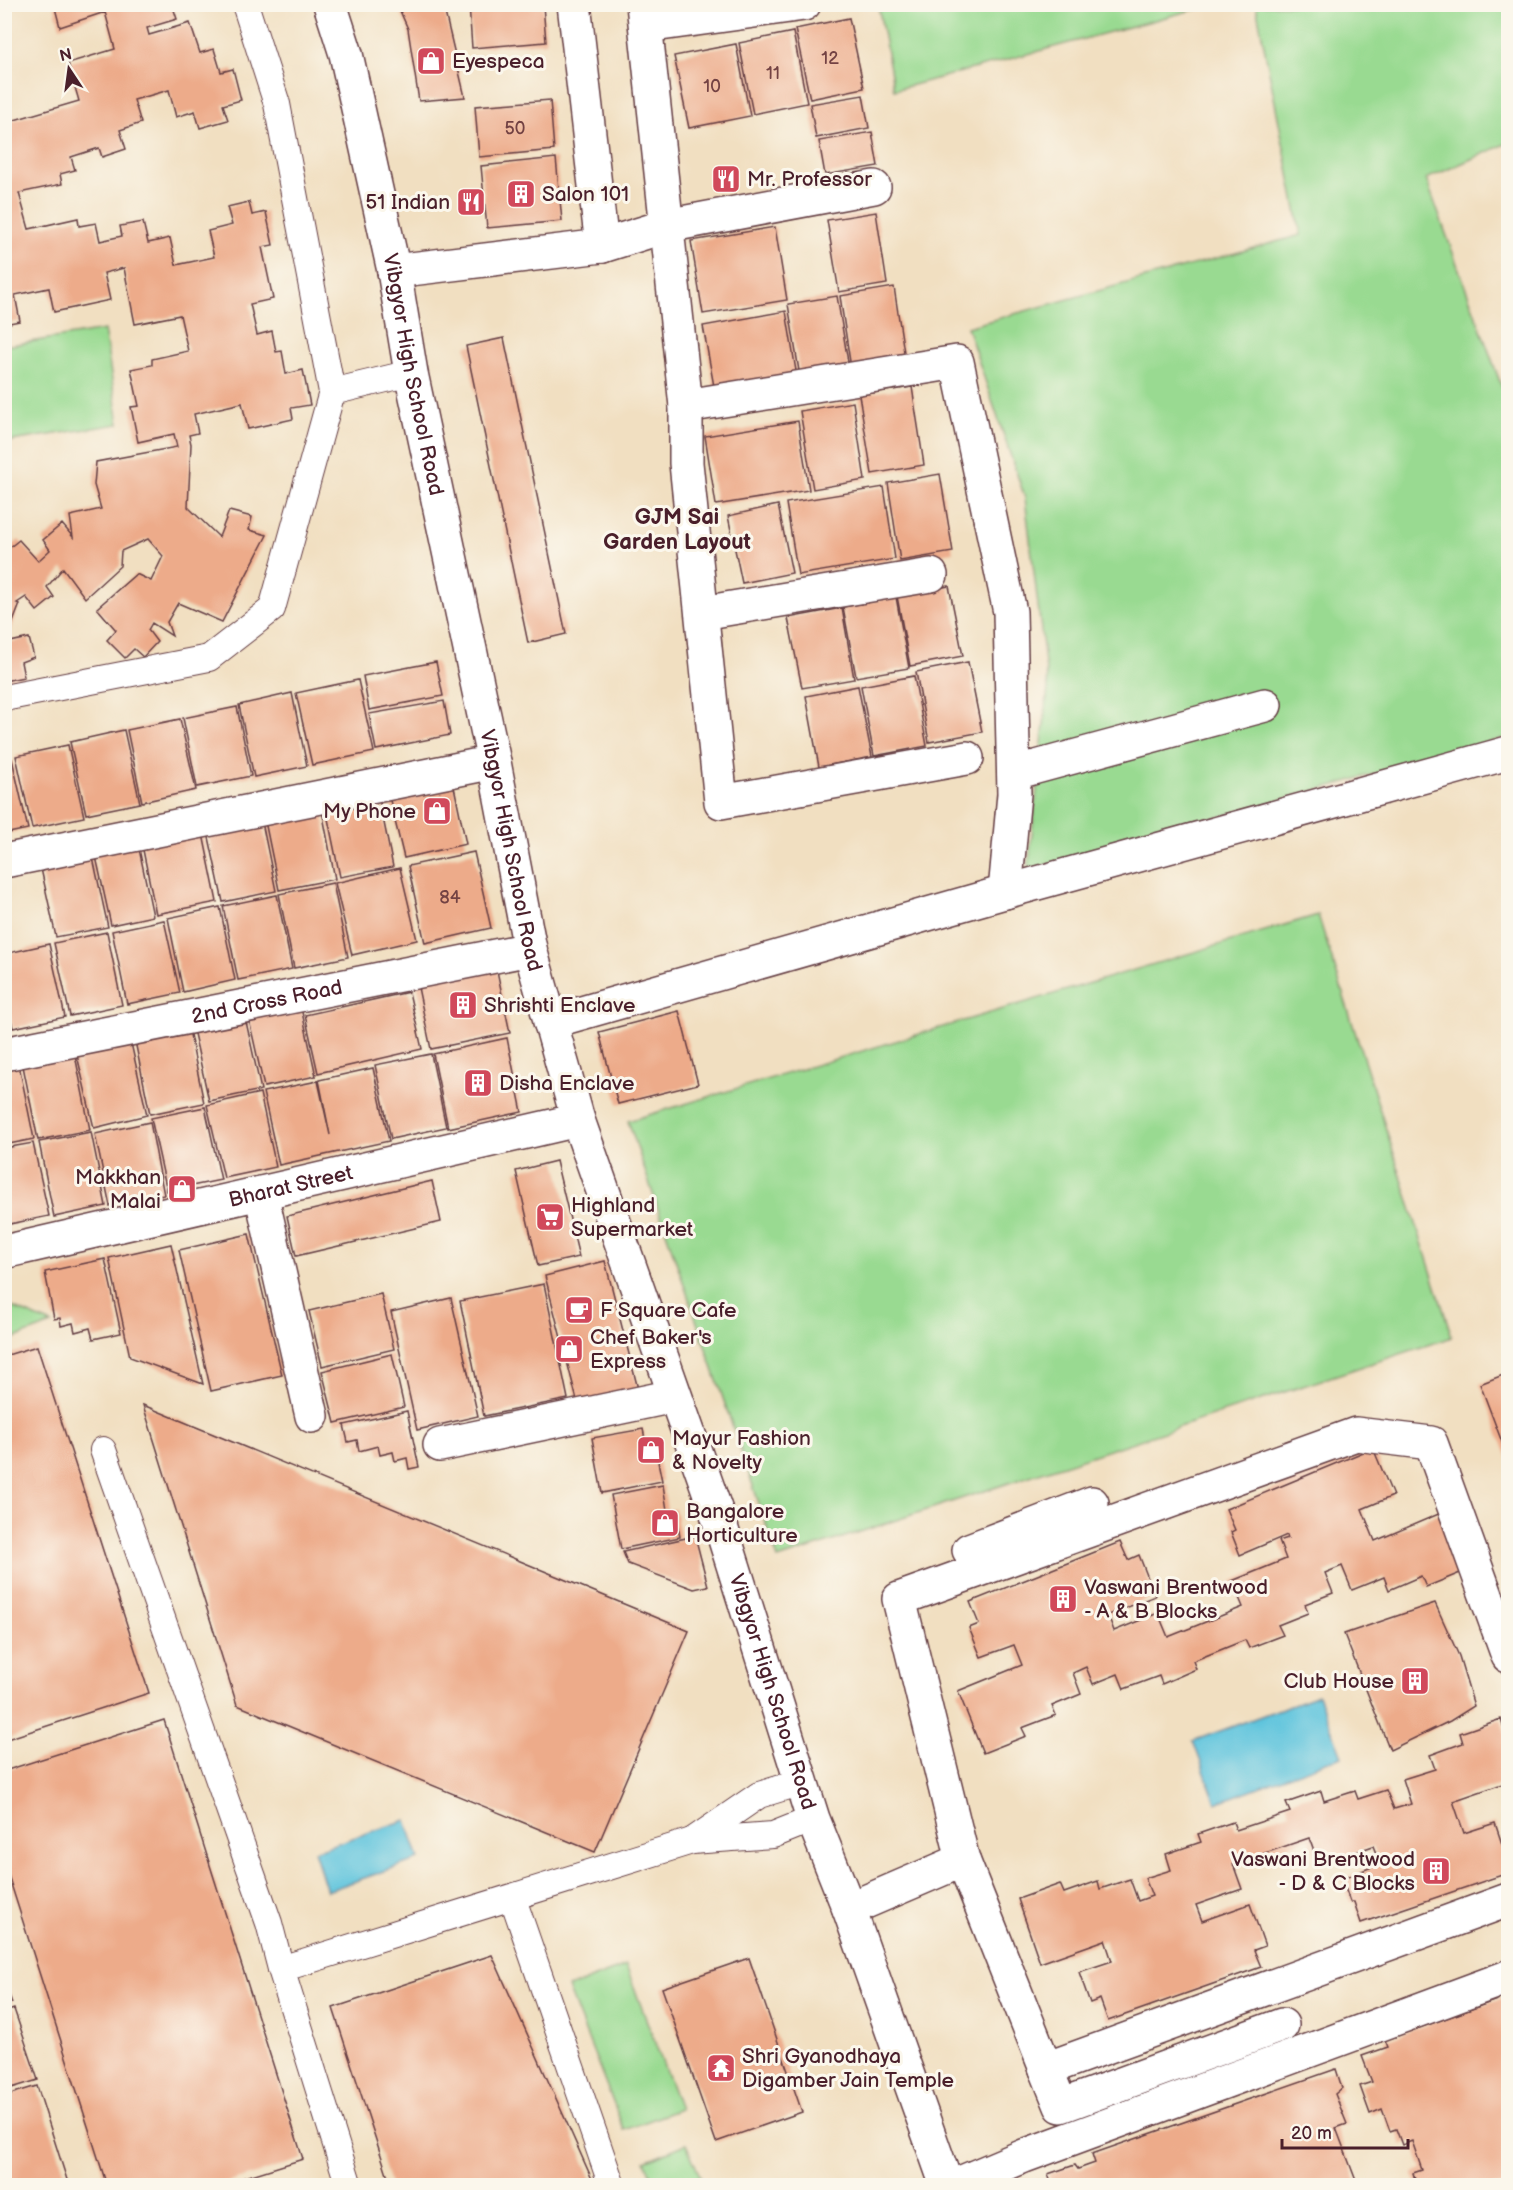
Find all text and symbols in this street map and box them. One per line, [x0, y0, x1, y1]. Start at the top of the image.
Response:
north arrow [39, 39, 99, 99]
text: N [58, 45, 74, 66]
shop icon: Eyespeca [415, 45, 447, 77]
house number: 12 [821, 48, 839, 69]
place label: Eyespeca [452, 49, 545, 74]
house number: 11 [766, 63, 780, 84]
house number: 10 [703, 76, 721, 97]
house number: 50 [505, 118, 525, 139]
restaurant icon: Mr. Professor [710, 163, 742, 195]
place label: Mr. Professor [747, 167, 872, 192]
building icon: Salon 101 [505, 178, 537, 210]
place label: Salon 101 [542, 182, 629, 207]
restaurant icon: 51 Indian [455, 186, 487, 218]
place label: 51 Indian [365, 190, 450, 215]
street label: Vibgyor High School Road [378, 251, 449, 498]
district label: GJM Sai Garden Layout [603, 504, 752, 556]
street label: Vibgyor High School Road [475, 727, 548, 974]
shop icon: My Phone [421, 795, 453, 827]
place label: My Phone [323, 799, 416, 824]
house number: 84 [439, 887, 461, 908]
street label: 2nd Cross Road [189, 974, 344, 1029]
building icon: Shrishti Enclave [447, 989, 479, 1021]
place label: Shrishti Enclave [484, 993, 635, 1018]
building icon: Disha Enclave [462, 1067, 494, 1099]
place label: Disha Enclave [499, 1071, 634, 1096]
street label: Bharat Street [226, 1160, 355, 1212]
place label: Makkhan Malai [75, 1165, 161, 1214]
shop icon: Makkhan Malai [166, 1173, 198, 1205]
place label: Highland Supermarket [571, 1193, 694, 1242]
supermarket icon: Highland Supermarket [534, 1201, 566, 1233]
cafe icon: F Square Cafe [563, 1294, 595, 1326]
place label: F Square Cafe [600, 1298, 737, 1323]
place label: Chef Baker's Express [590, 1325, 712, 1374]
shop icon: Chef Baker's Express [553, 1333, 585, 1365]
place label: Mayur Fashion & Novelty [672, 1426, 811, 1475]
shop icon: Mayur Fashion & Novelty [635, 1434, 667, 1466]
place label: Bangalore Horticulture [686, 1499, 798, 1548]
shop icon: Bangalore Horticulture [649, 1507, 681, 1539]
street label: Vibgyor High School Road [724, 1571, 822, 1813]
place label: Vaswani Brentwood - A & B Blocks [1084, 1575, 1268, 1624]
building icon: Vaswani Brentwood - A & B Blocks [1047, 1583, 1079, 1615]
building icon: Club House [1399, 1665, 1431, 1697]
place label: Club House [1284, 1669, 1394, 1694]
place label: Vaswani Brentwood - D & C Blocks [1231, 1847, 1415, 1896]
building icon: Vaswani Brentwood - D & C Blocks [1420, 1855, 1452, 1887]
place label: Shri Gyanodhaya Digamber Jain Temple [742, 2044, 954, 2093]
temple icon: Shri Gyanodhaya Digamber Jain Temple [705, 2052, 737, 2084]
scale bar [1282, 2112, 1408, 2150]
text: 20 m [1291, 2123, 1332, 2144]

